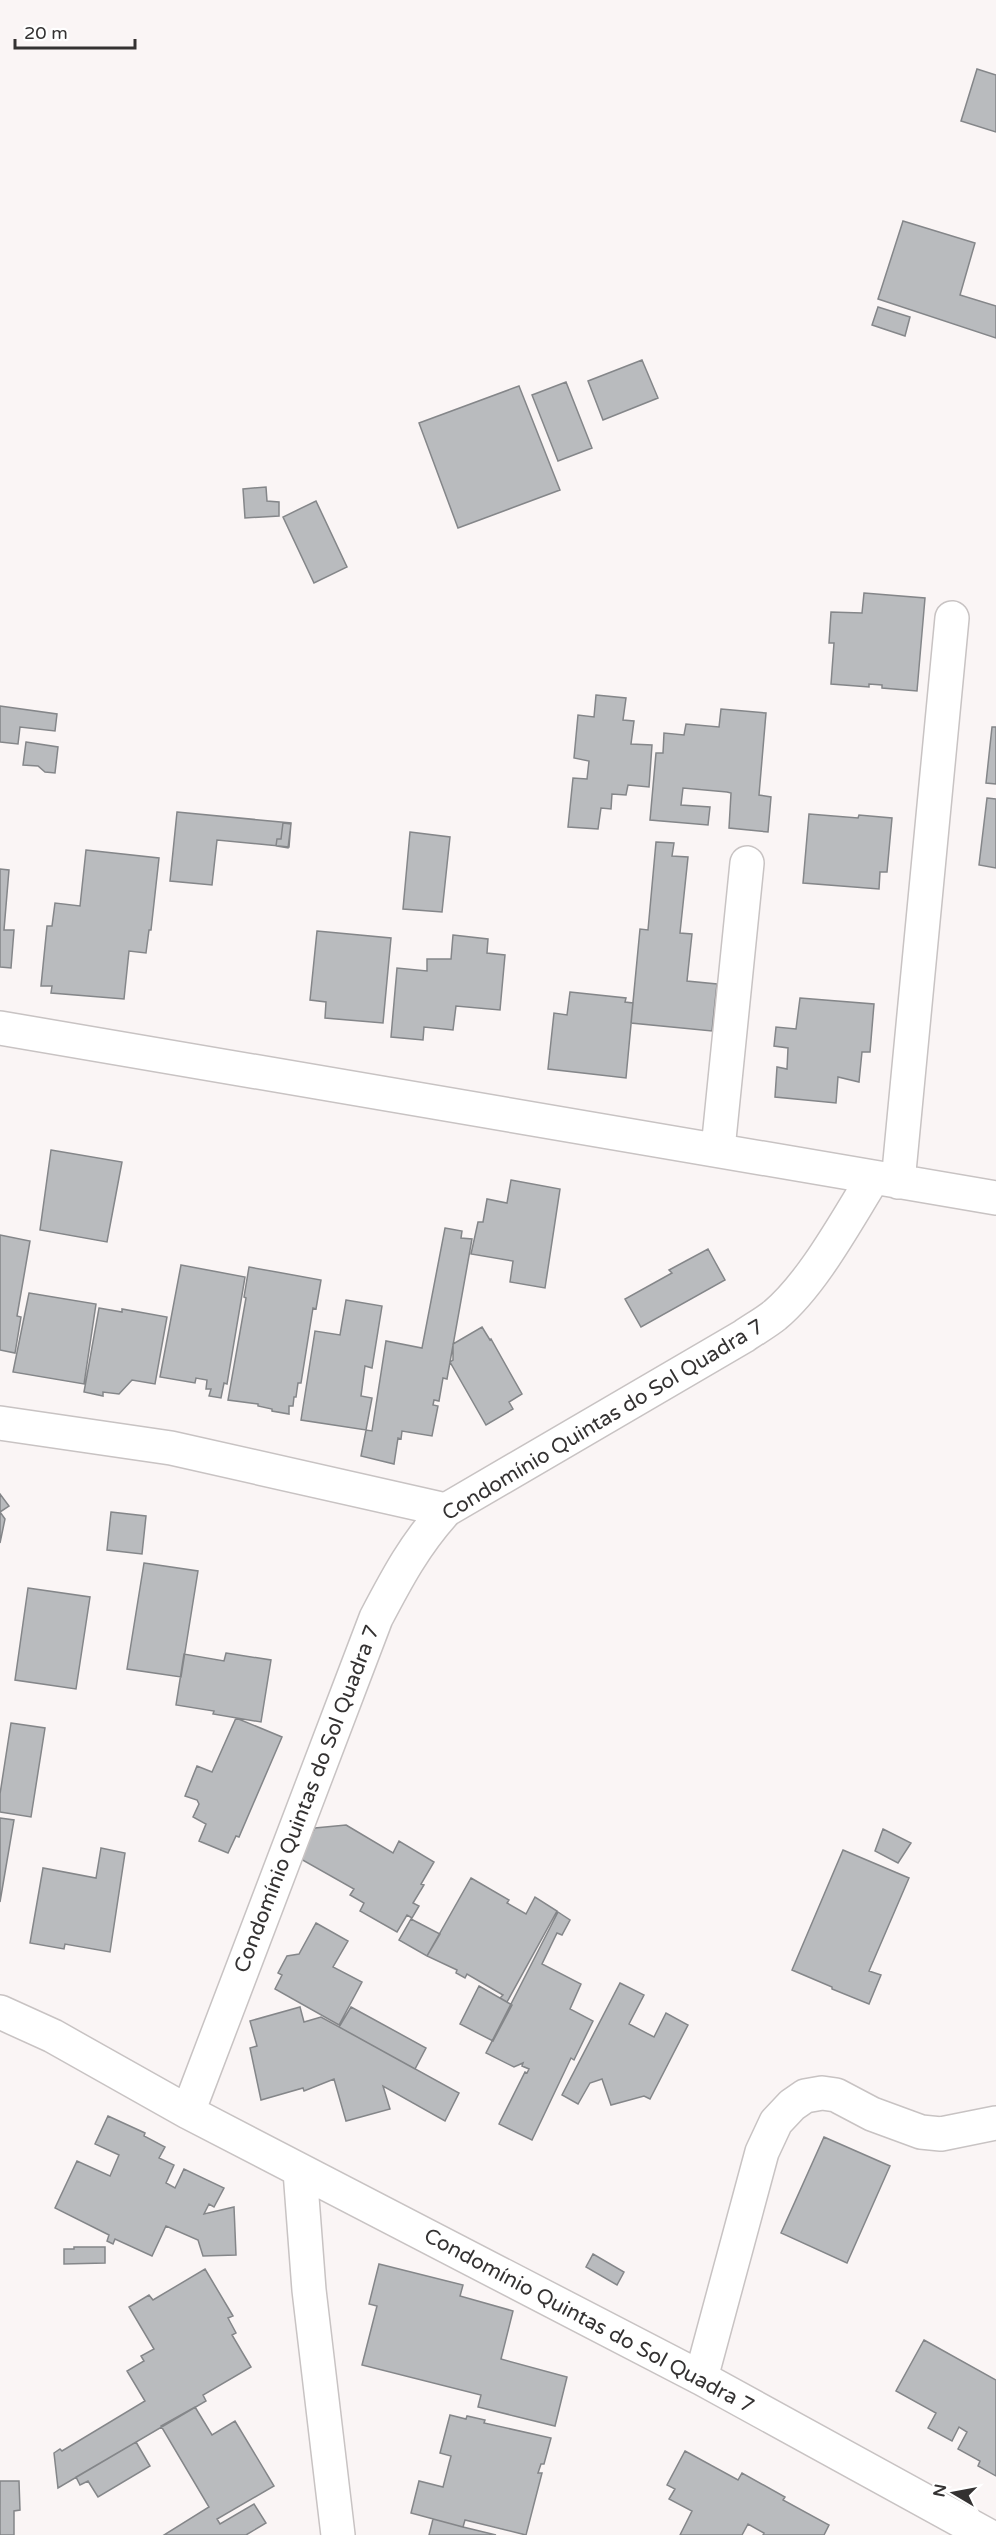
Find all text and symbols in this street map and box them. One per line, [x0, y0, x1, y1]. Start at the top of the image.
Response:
scale bar [15, 12, 135, 50]
text: 20 m [24, 22, 68, 44]
street label: Condomínio Quintas do Sol Quadra 7 [438, 1314, 768, 1526]
street label: Condomínio Quintas do Sol Quadra 7 [229, 1622, 385, 1976]
street label: Condomínio Quintas do Sol Quadra 7 [420, 2223, 758, 2419]
north arrow [924, 2463, 984, 2523]
text: N [929, 2483, 951, 2499]

